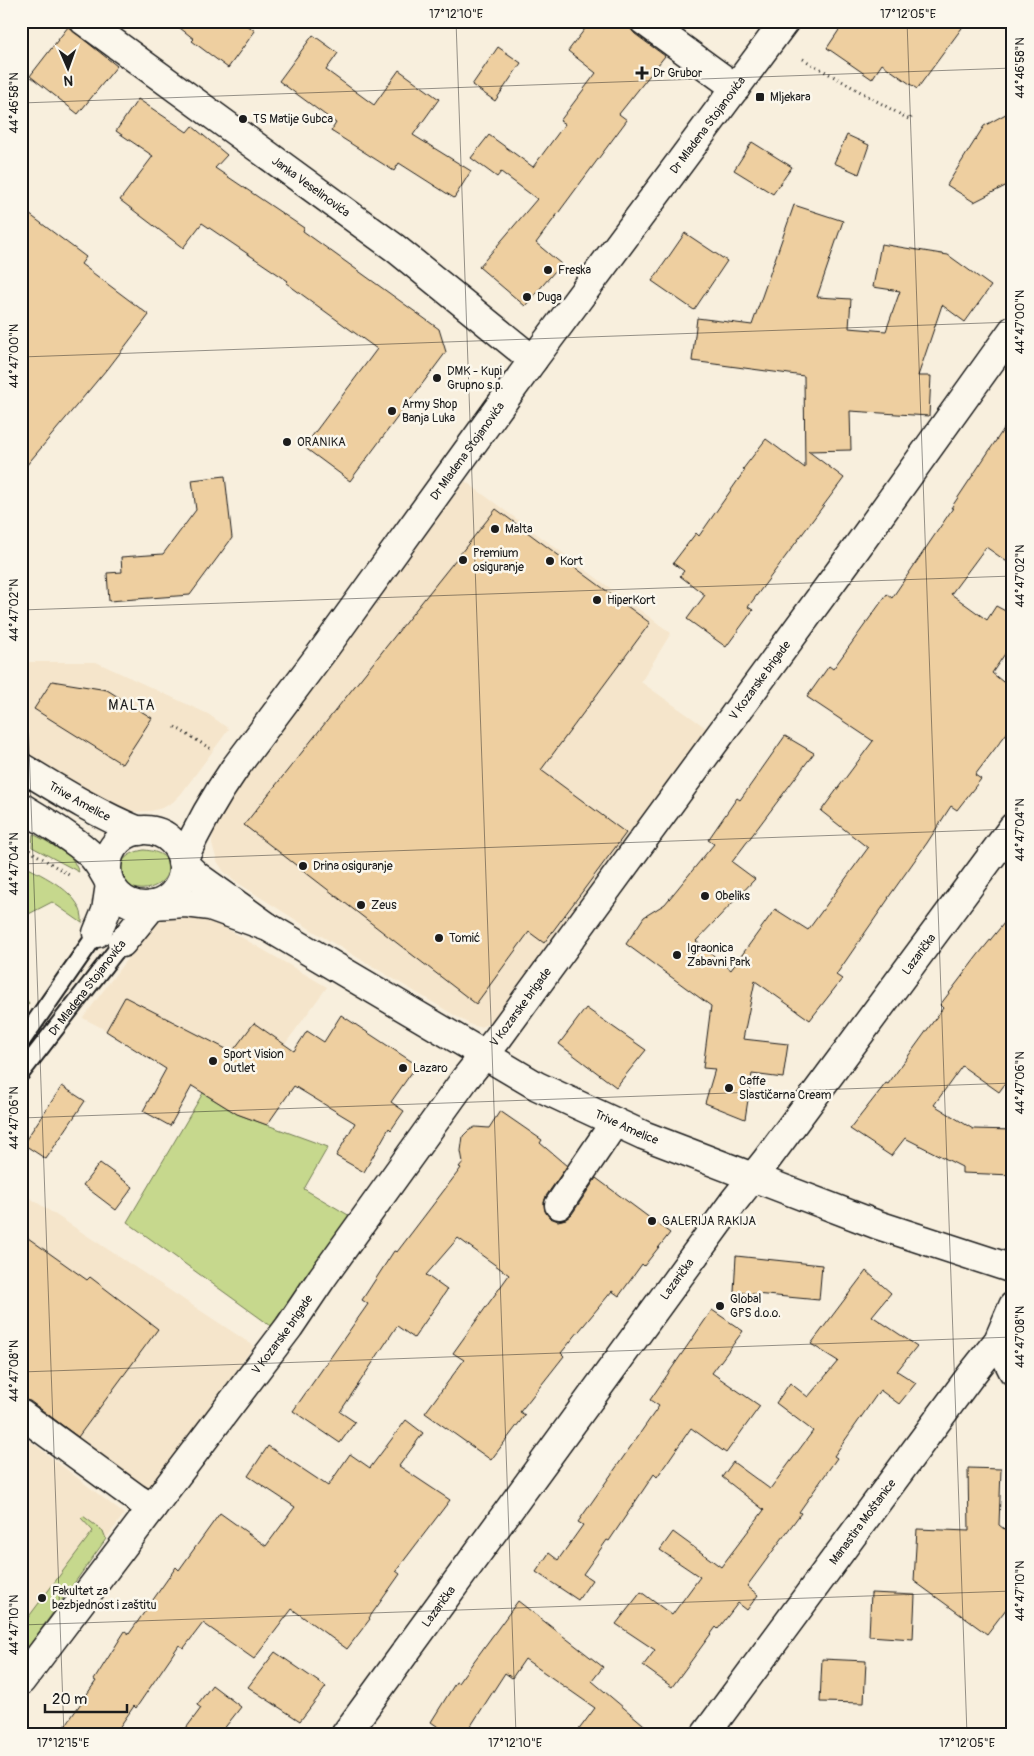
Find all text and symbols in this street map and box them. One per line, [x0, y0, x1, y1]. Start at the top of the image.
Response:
text: 17°12'10"E [429, 7, 483, 22]
text: 17°12'05"E [880, 7, 936, 22]
text: 44°46'58"N [1013, 37, 1028, 99]
north arrow [42, 42, 92, 92]
marker: Dr Grubor [635, 66, 649, 80]
place label: Dr Grubor [653, 66, 703, 81]
text: 44°46'58"N [7, 72, 22, 134]
text: N [63, 72, 73, 89]
street label: Dr Mladena Stojanovića [667, 73, 749, 177]
place label: Mljekara [770, 90, 811, 105]
marker: Mljekara [754, 91, 766, 103]
place label: TS Matije Gubca [253, 112, 334, 127]
marker: TS Matije Gubca [237, 113, 249, 125]
street label: Janka Veselinovića [269, 153, 353, 220]
place label: Freska [558, 263, 592, 278]
marker: Freska [542, 264, 554, 276]
place label: Duga [537, 290, 562, 305]
text: 44°47'00"N [1013, 290, 1028, 354]
marker: Duga [521, 291, 533, 303]
text: 44°47'00"N [7, 324, 22, 388]
place label: DMK - Kupi Grupno s.p. [447, 364, 503, 393]
marker: DMK - Kupi Grupno s.p. [431, 372, 443, 384]
place label: Army Shop Banja Luka [402, 397, 458, 426]
street label: Dr Mladena Stojanovića [427, 399, 508, 503]
marker: Army Shop Banja Luka [386, 405, 398, 417]
place label: ORANIKA [297, 435, 346, 450]
marker: ORANIKA [281, 436, 293, 448]
place label: Malta [505, 522, 533, 537]
marker: Malta [489, 523, 501, 535]
text: 44°47'02"N [1013, 545, 1028, 607]
place label: Premium osiguranje [473, 546, 524, 575]
marker: Premium osiguranje [457, 554, 469, 566]
place label: Kort [560, 554, 583, 569]
marker: Kort [544, 555, 556, 567]
text: 44°47'02"N [7, 579, 22, 641]
place label: HiperKort [607, 593, 656, 608]
marker: HiperKort [591, 594, 603, 606]
street label: V Kozarske brigade [726, 638, 794, 723]
district label: MALTA [108, 697, 156, 714]
street label: Trive Amelice [46, 778, 113, 824]
text: 44°47'04"N [1013, 798, 1028, 862]
text: 44°47'04"N [7, 832, 22, 896]
place label: Drina osiguranje [313, 859, 393, 874]
marker: Drina osiguranje [297, 860, 309, 872]
place label: Obeliks [715, 889, 750, 904]
marker: Obeliks [699, 890, 711, 902]
place label: Zeus [371, 898, 397, 913]
marker: Zeus [355, 899, 367, 911]
street label: Lazarička [899, 930, 939, 978]
place label: Tomić [449, 931, 480, 946]
marker: Tomić [433, 932, 445, 944]
street label: Dr Mladena Stojanovića [45, 936, 129, 1039]
place label: Igraonica Zabavni Park [687, 941, 750, 970]
marker: Igraonica Zabavni Park [671, 949, 683, 961]
street label: V Kozarske brigade [487, 965, 555, 1050]
place label: Sport Vision Outlet [223, 1047, 284, 1076]
text: 44°47'06"N [1013, 1051, 1028, 1115]
marker: Sport Vision Outlet [207, 1055, 219, 1067]
place label: Lazaro [413, 1061, 448, 1076]
marker: Lazaro [397, 1062, 409, 1074]
place label: Caffe Slastičarna Cream [739, 1074, 832, 1103]
marker: Caffe Slastičarna Cream [723, 1082, 735, 1094]
text: 44°47'06"N [7, 1086, 22, 1150]
street label: Trive Amelice [592, 1106, 661, 1148]
place label: GALERIJA RAKIJA [662, 1214, 756, 1229]
marker: GALERIJA RAKIJA [646, 1215, 658, 1227]
street label: Lazarička [657, 1255, 697, 1303]
street label: V Kozarske brigade [248, 1292, 316, 1377]
place label: Global GPS d.o.o. [730, 1292, 781, 1321]
marker: Global GPS d.o.o. [714, 1300, 726, 1312]
text: 44°47'08"N [1013, 1306, 1028, 1368]
text: 44°47'08"N [7, 1340, 22, 1402]
street label: Manastira Moštanice [826, 1476, 899, 1568]
text: 44°47'10"N [1013, 1561, 1028, 1621]
street label: Lazarička [419, 1583, 459, 1630]
place label: Fakultet za bezbjednost i zaštitu [52, 1584, 157, 1613]
marker: Fakultet za bezbjednost i zaštitu [36, 1592, 48, 1604]
text: 44°47'10"N [7, 1595, 22, 1655]
scale bar [45, 1681, 128, 1713]
text: 20 m [52, 1690, 87, 1709]
text: 17°12'15"E [37, 1736, 89, 1751]
text: 17°12'10"E [488, 1736, 542, 1751]
text: 17°12'05"E [939, 1736, 995, 1751]

